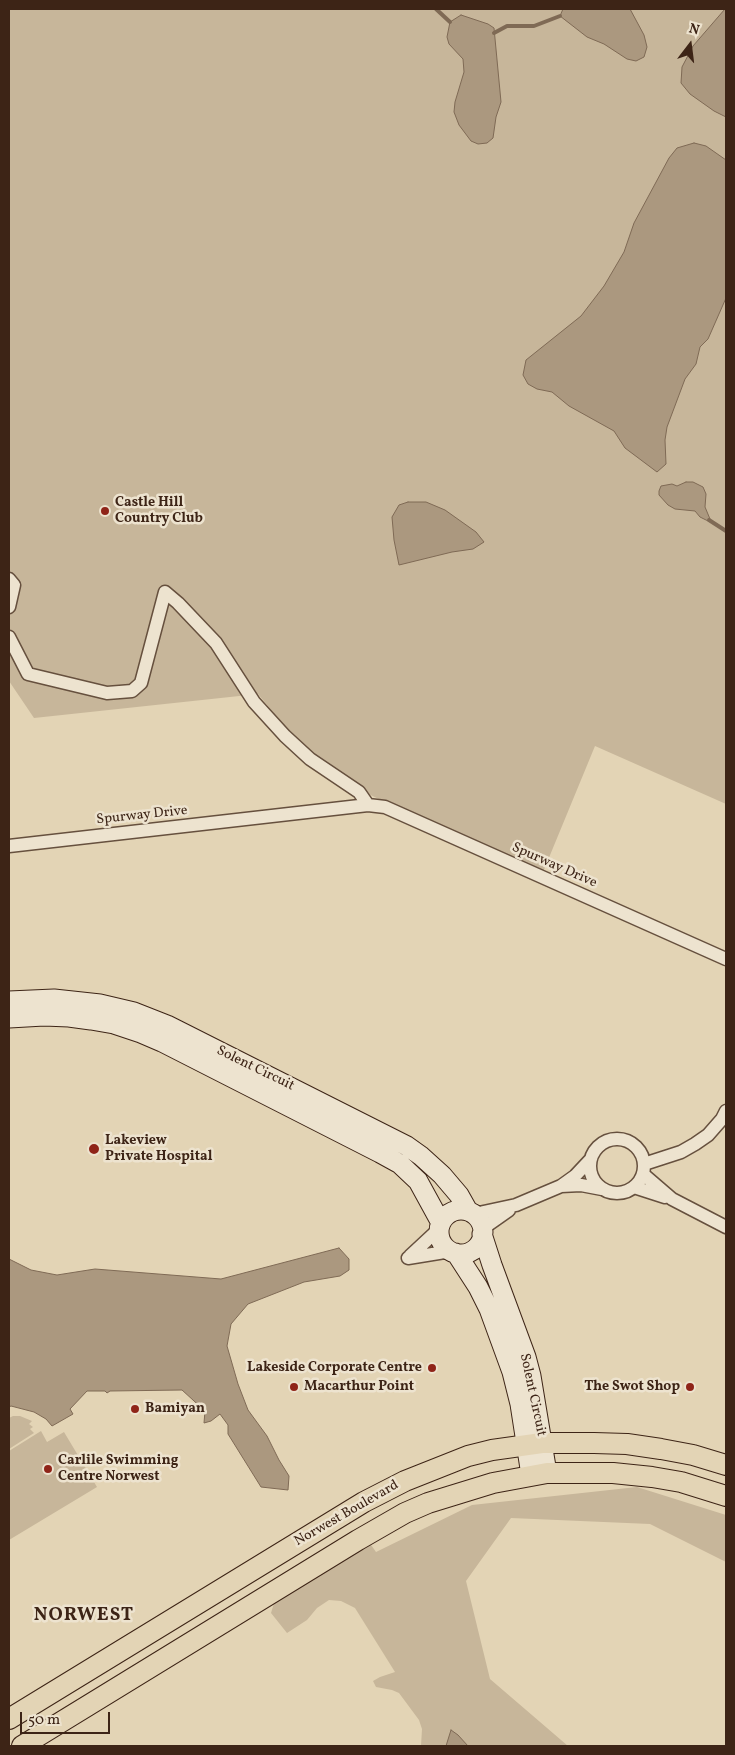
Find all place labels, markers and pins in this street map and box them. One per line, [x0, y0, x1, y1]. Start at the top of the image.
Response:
place label: Castle Hill Country Club [115, 495, 203, 528]
marker: Castle Hill Country Club [99, 505, 111, 517]
place label: Lakeview Private Hospital [105, 1133, 212, 1166]
marker: Lakeview Private Hospital [87, 1142, 101, 1156]
place label: Lakeside Corporate Centre [247, 1360, 422, 1376]
marker: Lakeside Corporate Centre [426, 1362, 438, 1374]
place label: Macarthur Point [304, 1379, 414, 1395]
place label: The Swot Shop [584, 1379, 680, 1395]
marker: Macarthur Point [288, 1381, 300, 1393]
marker: The Swot Shop [684, 1381, 696, 1393]
place label: Bamiyan [145, 1401, 205, 1417]
marker: Bamiyan [129, 1403, 141, 1415]
place label: Carlile Swimming Centre Norwest [58, 1453, 178, 1485]
marker: Carlile Swimming Centre Norwest [42, 1463, 54, 1475]

